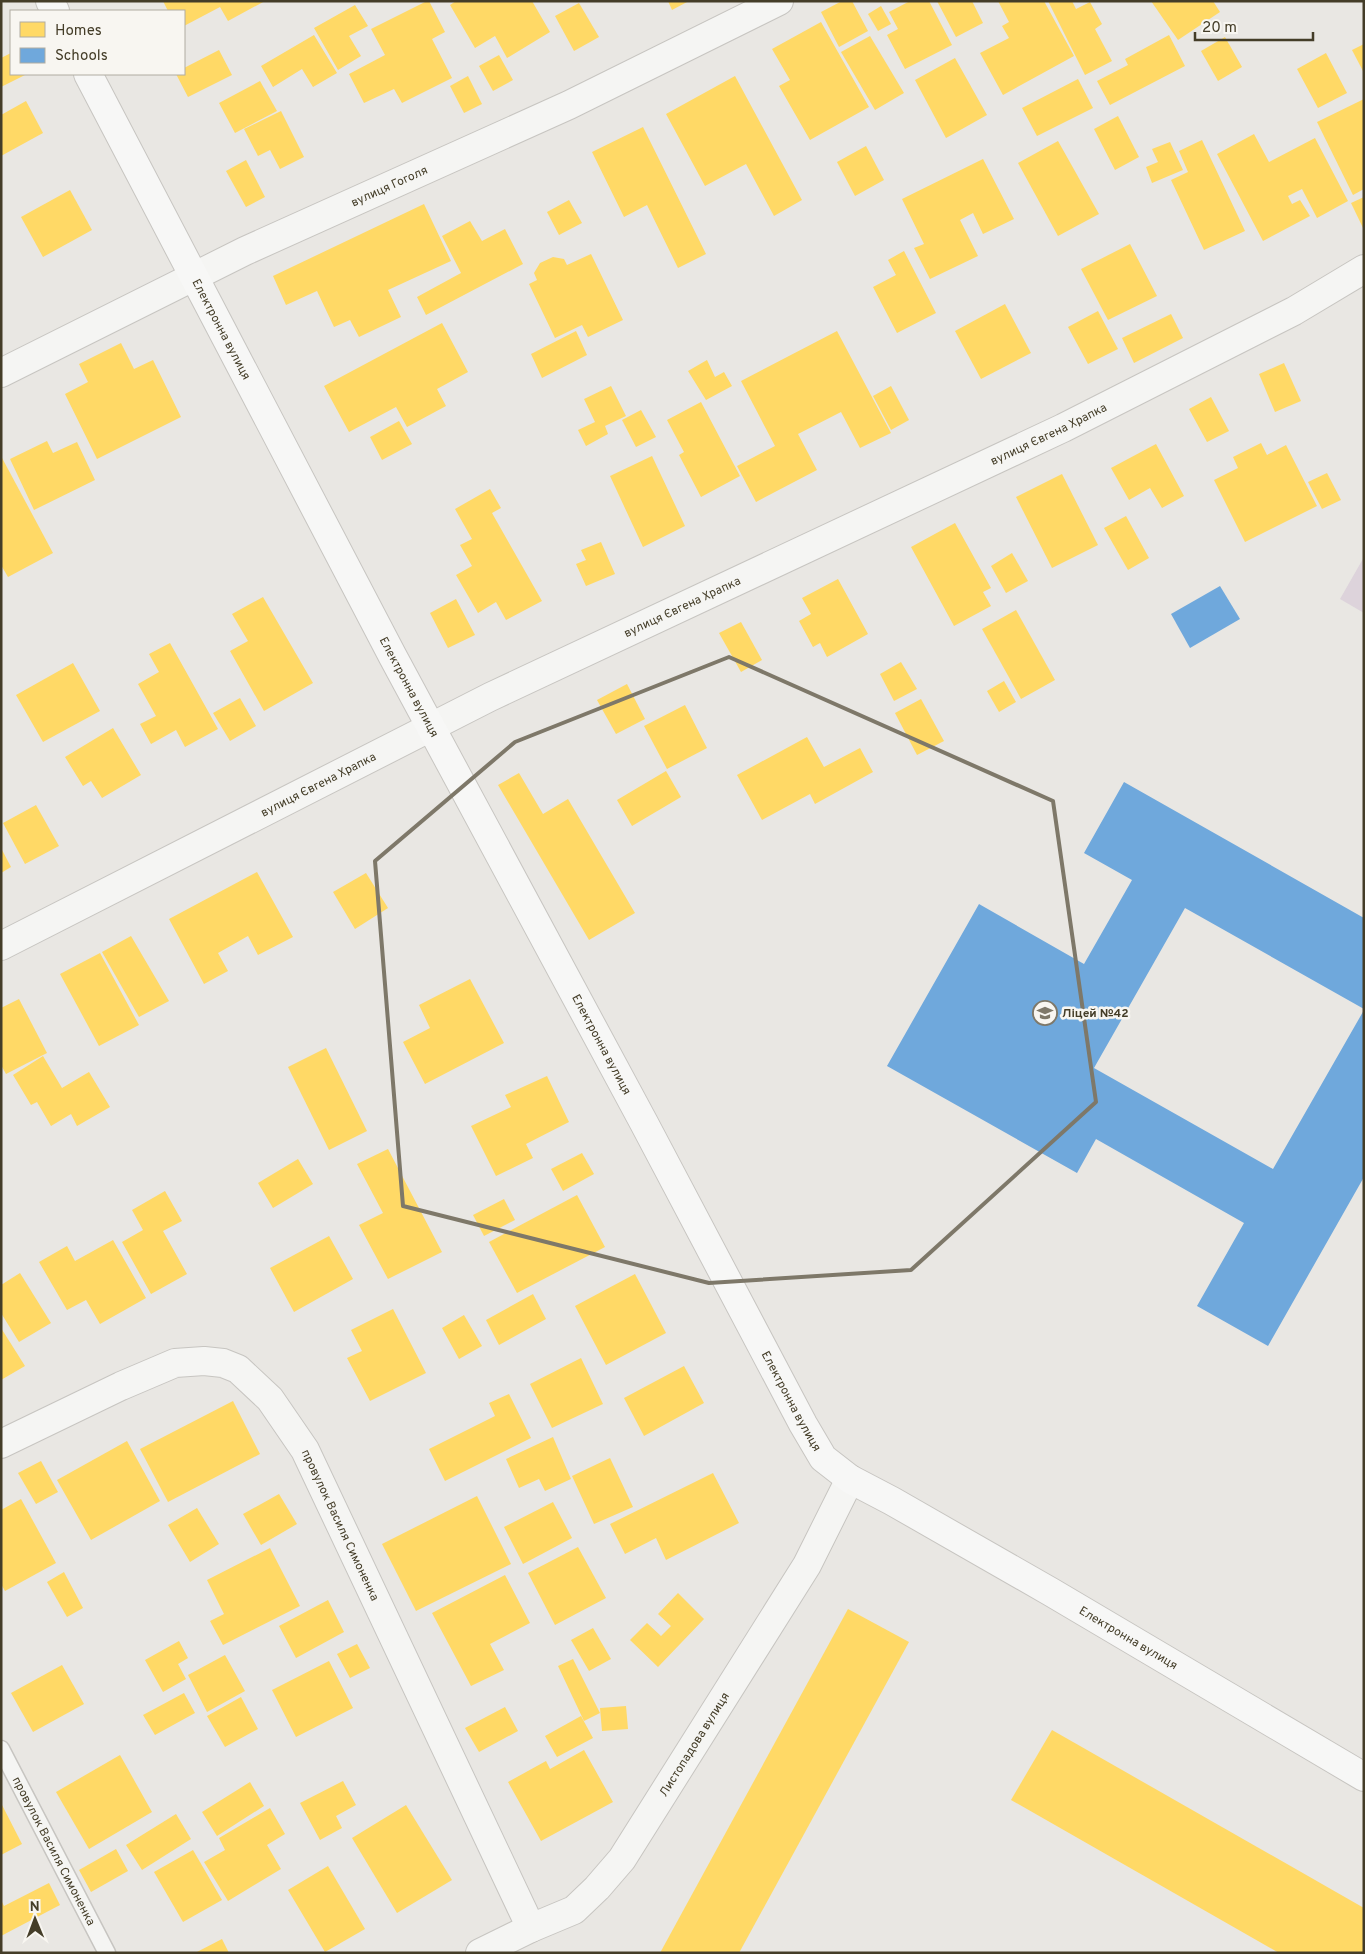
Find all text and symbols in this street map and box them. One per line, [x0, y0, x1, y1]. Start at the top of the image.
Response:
legend [10, 10, 185, 75]
scale bar [1195, 10, 1312, 42]
text: 20 m [1202, 19, 1237, 38]
text: Homes [55, 22, 102, 41]
text: Schools [55, 47, 108, 66]
street label: вулиця Гоголя [349, 163, 431, 211]
street label: Електронна вулиця [188, 276, 254, 383]
street label: вулиця Євгена Храпка [988, 400, 1110, 470]
street label: вулиця Євгена Храпка [622, 573, 744, 642]
street label: Електронна вулиця [375, 634, 442, 740]
street label: вулиця Євгена Храпка [258, 749, 379, 821]
street label: Електронна вулиця [567, 992, 634, 1098]
school or university icon: Ліцей №42 [1032, 1000, 1058, 1026]
place label: Ліцей №42 [1062, 1006, 1129, 1022]
street label: Електронна вулиця [757, 1349, 824, 1455]
street label: провулок Василя Симоненка [297, 1447, 382, 1604]
street label: Електронна вулиця [1076, 1603, 1180, 1674]
street label: Листопадова вулиця [656, 1690, 734, 1800]
street label: провулок Василя Симоненка [8, 1774, 98, 1929]
north arrow [10, 1894, 60, 1944]
text: N [30, 1899, 40, 1916]

